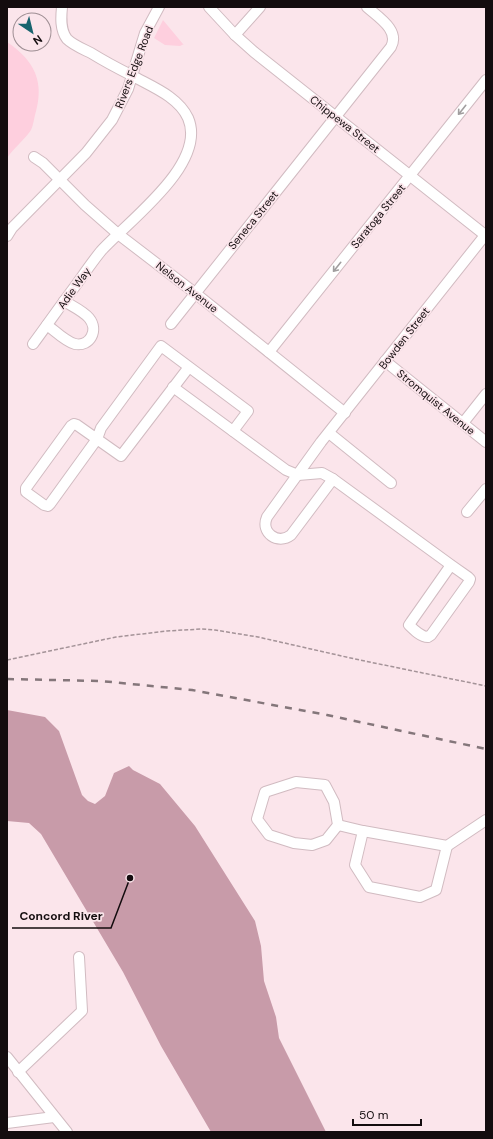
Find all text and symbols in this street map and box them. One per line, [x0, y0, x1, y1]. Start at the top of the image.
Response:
north arrow [12, 12, 52, 52]
street label: Rivers Edge Road [112, 24, 156, 110]
text: N [30, 32, 45, 48]
street label: Chippewa Street [307, 92, 383, 156]
one-way arrow [457, 105, 466, 116]
street label: Saratoga Street [348, 181, 408, 251]
street label: Seneca Street [225, 188, 281, 252]
street label: Nelson Avenue [153, 258, 221, 316]
one-way arrow [333, 261, 341, 272]
street label: Adie Way [54, 265, 94, 311]
street label: Bowden Street [375, 304, 433, 372]
street label: Stromquist Avenue [394, 366, 478, 438]
callout: Concord River [12, 904, 111, 928]
text: Concord River [19, 908, 103, 924]
scale bar [353, 1101, 421, 1127]
text: 50 m [359, 1107, 388, 1123]

